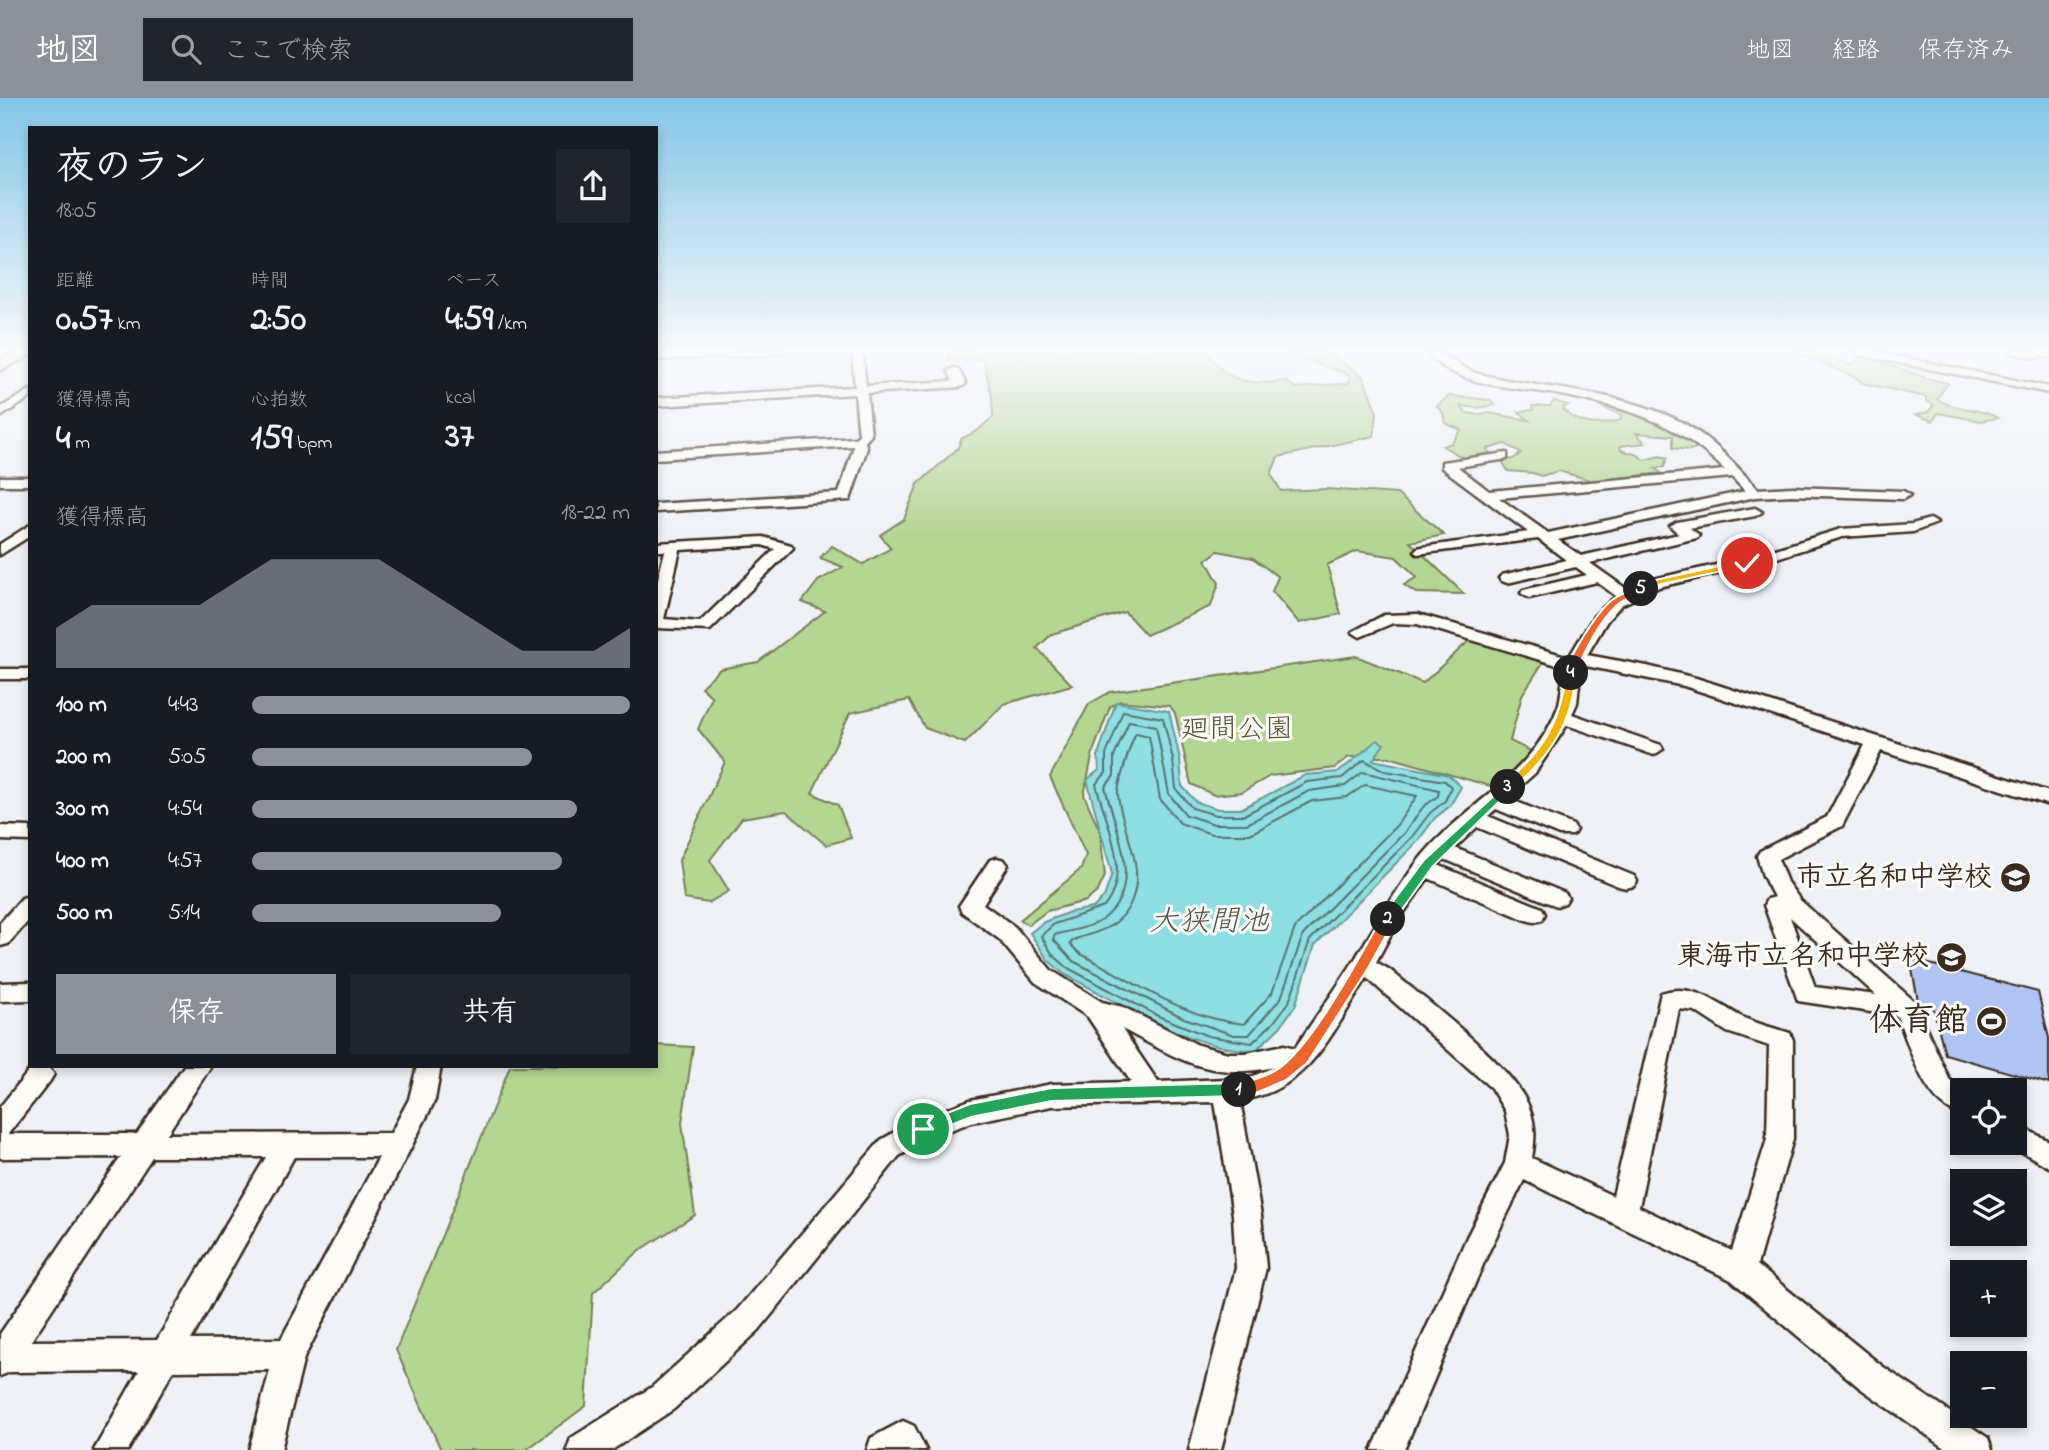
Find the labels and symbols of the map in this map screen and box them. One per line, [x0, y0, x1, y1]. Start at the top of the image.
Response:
pin [1717, 533, 1777, 593]
pin: 5 [1624, 572, 1658, 606]
pin: 4 [1554, 656, 1588, 690]
park label: 廻間公園 [1181, 710, 1293, 751]
pin: 3 [1490, 770, 1526, 804]
place label: 市立名和中学校 [1796, 858, 1992, 899]
school or university icon: 市立名和中学校 [1998, 861, 2032, 895]
water label: 大狭間池 [1149, 901, 1270, 945]
pin: 2 [1370, 902, 1406, 936]
place label: 東海市立名和中学校 [1677, 937, 1929, 978]
school or university icon: 東海市立名和中学校 [1935, 940, 1969, 974]
place label: 体育館 [1869, 998, 1968, 1046]
sports icon: 体育館 [1974, 1005, 2008, 1039]
pin: 1 [1222, 1072, 1256, 1108]
pin [893, 1099, 953, 1159]

